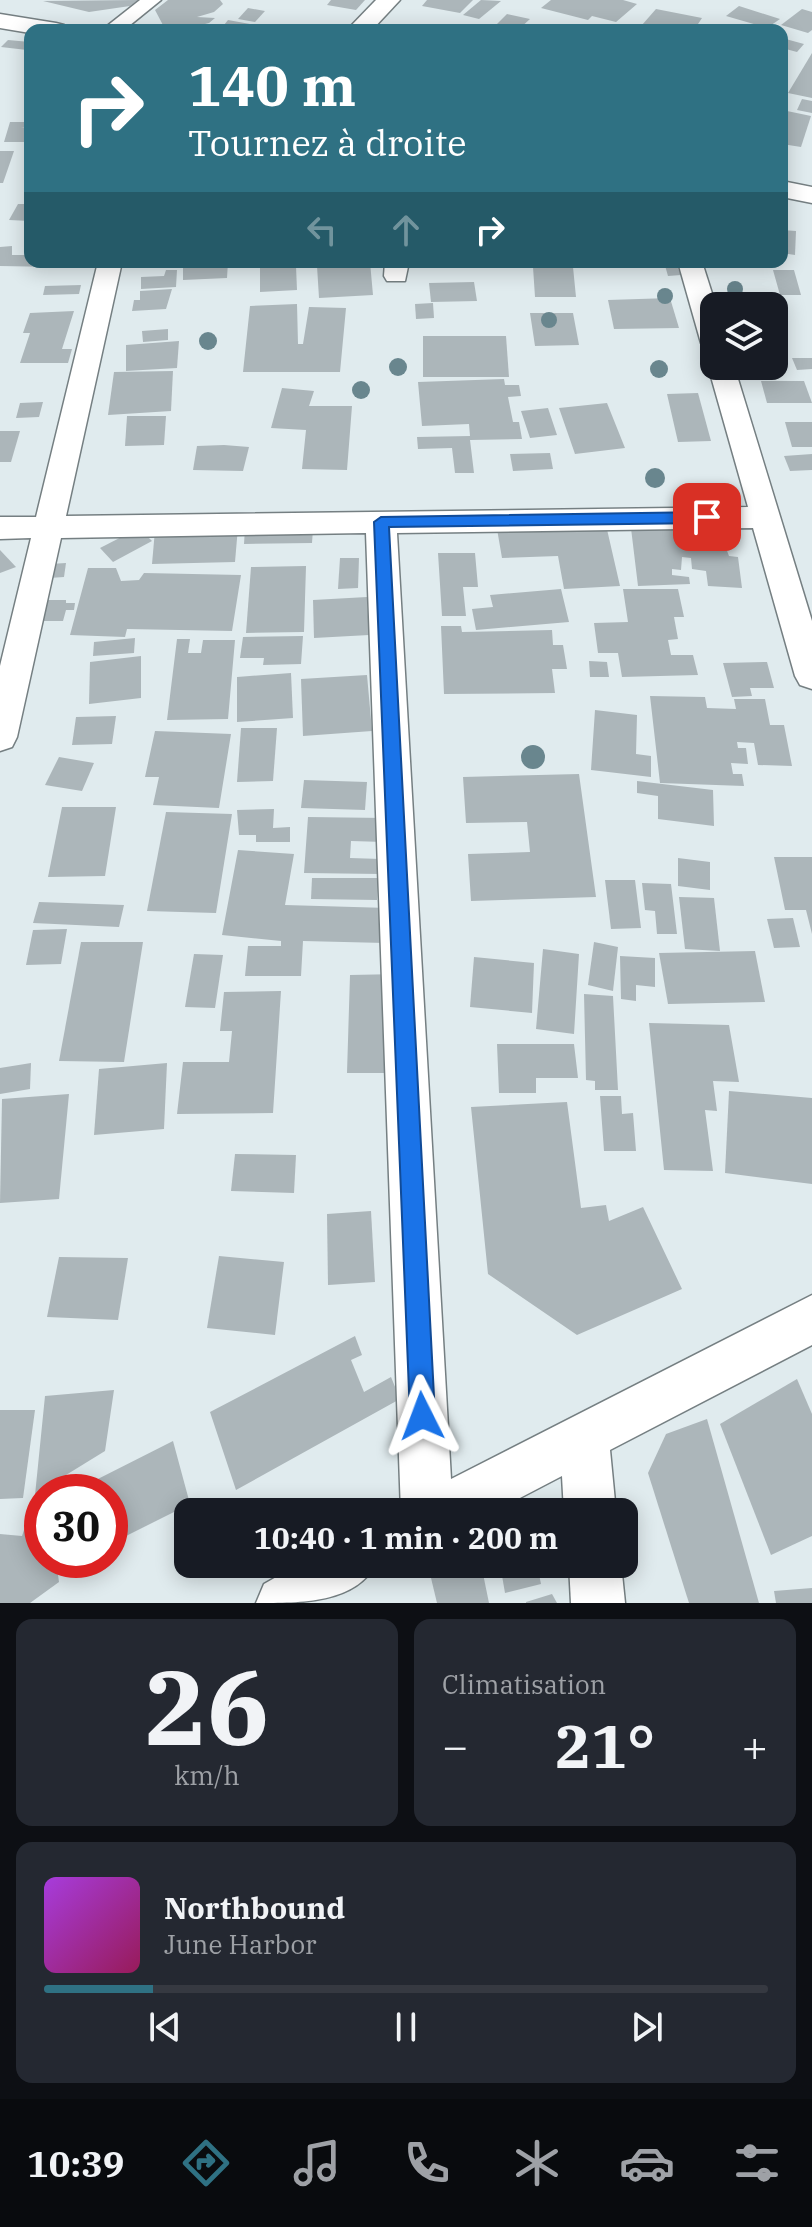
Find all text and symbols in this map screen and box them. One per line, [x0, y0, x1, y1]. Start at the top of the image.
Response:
text: 140 m [188, 49, 356, 121]
icon: right [56, 56, 160, 160]
text: Tournez à droite [188, 119, 467, 166]
icon: left [300, 208, 344, 252]
icon: ahead [384, 208, 428, 252]
icon: right [468, 208, 512, 252]
map controls [700, 292, 788, 380]
button: layers [700, 292, 788, 380]
pin [673, 483, 741, 551]
icon: arrive [685, 495, 729, 539]
position arrow [380, 1374, 464, 1458]
speed limit sign: 30 [24, 1474, 128, 1578]
text: 10:40 · 1 min · 200 m [254, 1518, 558, 1557]
text: 26 [145, 1638, 269, 1774]
text: Climatisation [442, 1667, 606, 1701]
text: 21° [555, 1706, 655, 1785]
text: − [442, 1717, 468, 1774]
text: + [742, 1717, 768, 1774]
text: km/h [174, 1758, 240, 1792]
text: Northbound [164, 1888, 345, 1927]
text: June Harbor [164, 1927, 317, 1961]
icon: previous [143, 2005, 187, 2049]
icon: pause [384, 2005, 428, 2049]
icon: next [625, 2005, 669, 2049]
icon: directions [178, 2135, 234, 2191]
icon: music [289, 2135, 345, 2191]
icon: phone [399, 2135, 455, 2191]
icon: climate [509, 2135, 565, 2191]
icon: car [619, 2135, 675, 2191]
icon: filters [729, 2135, 785, 2191]
text: 10:39 [27, 2140, 124, 2187]

